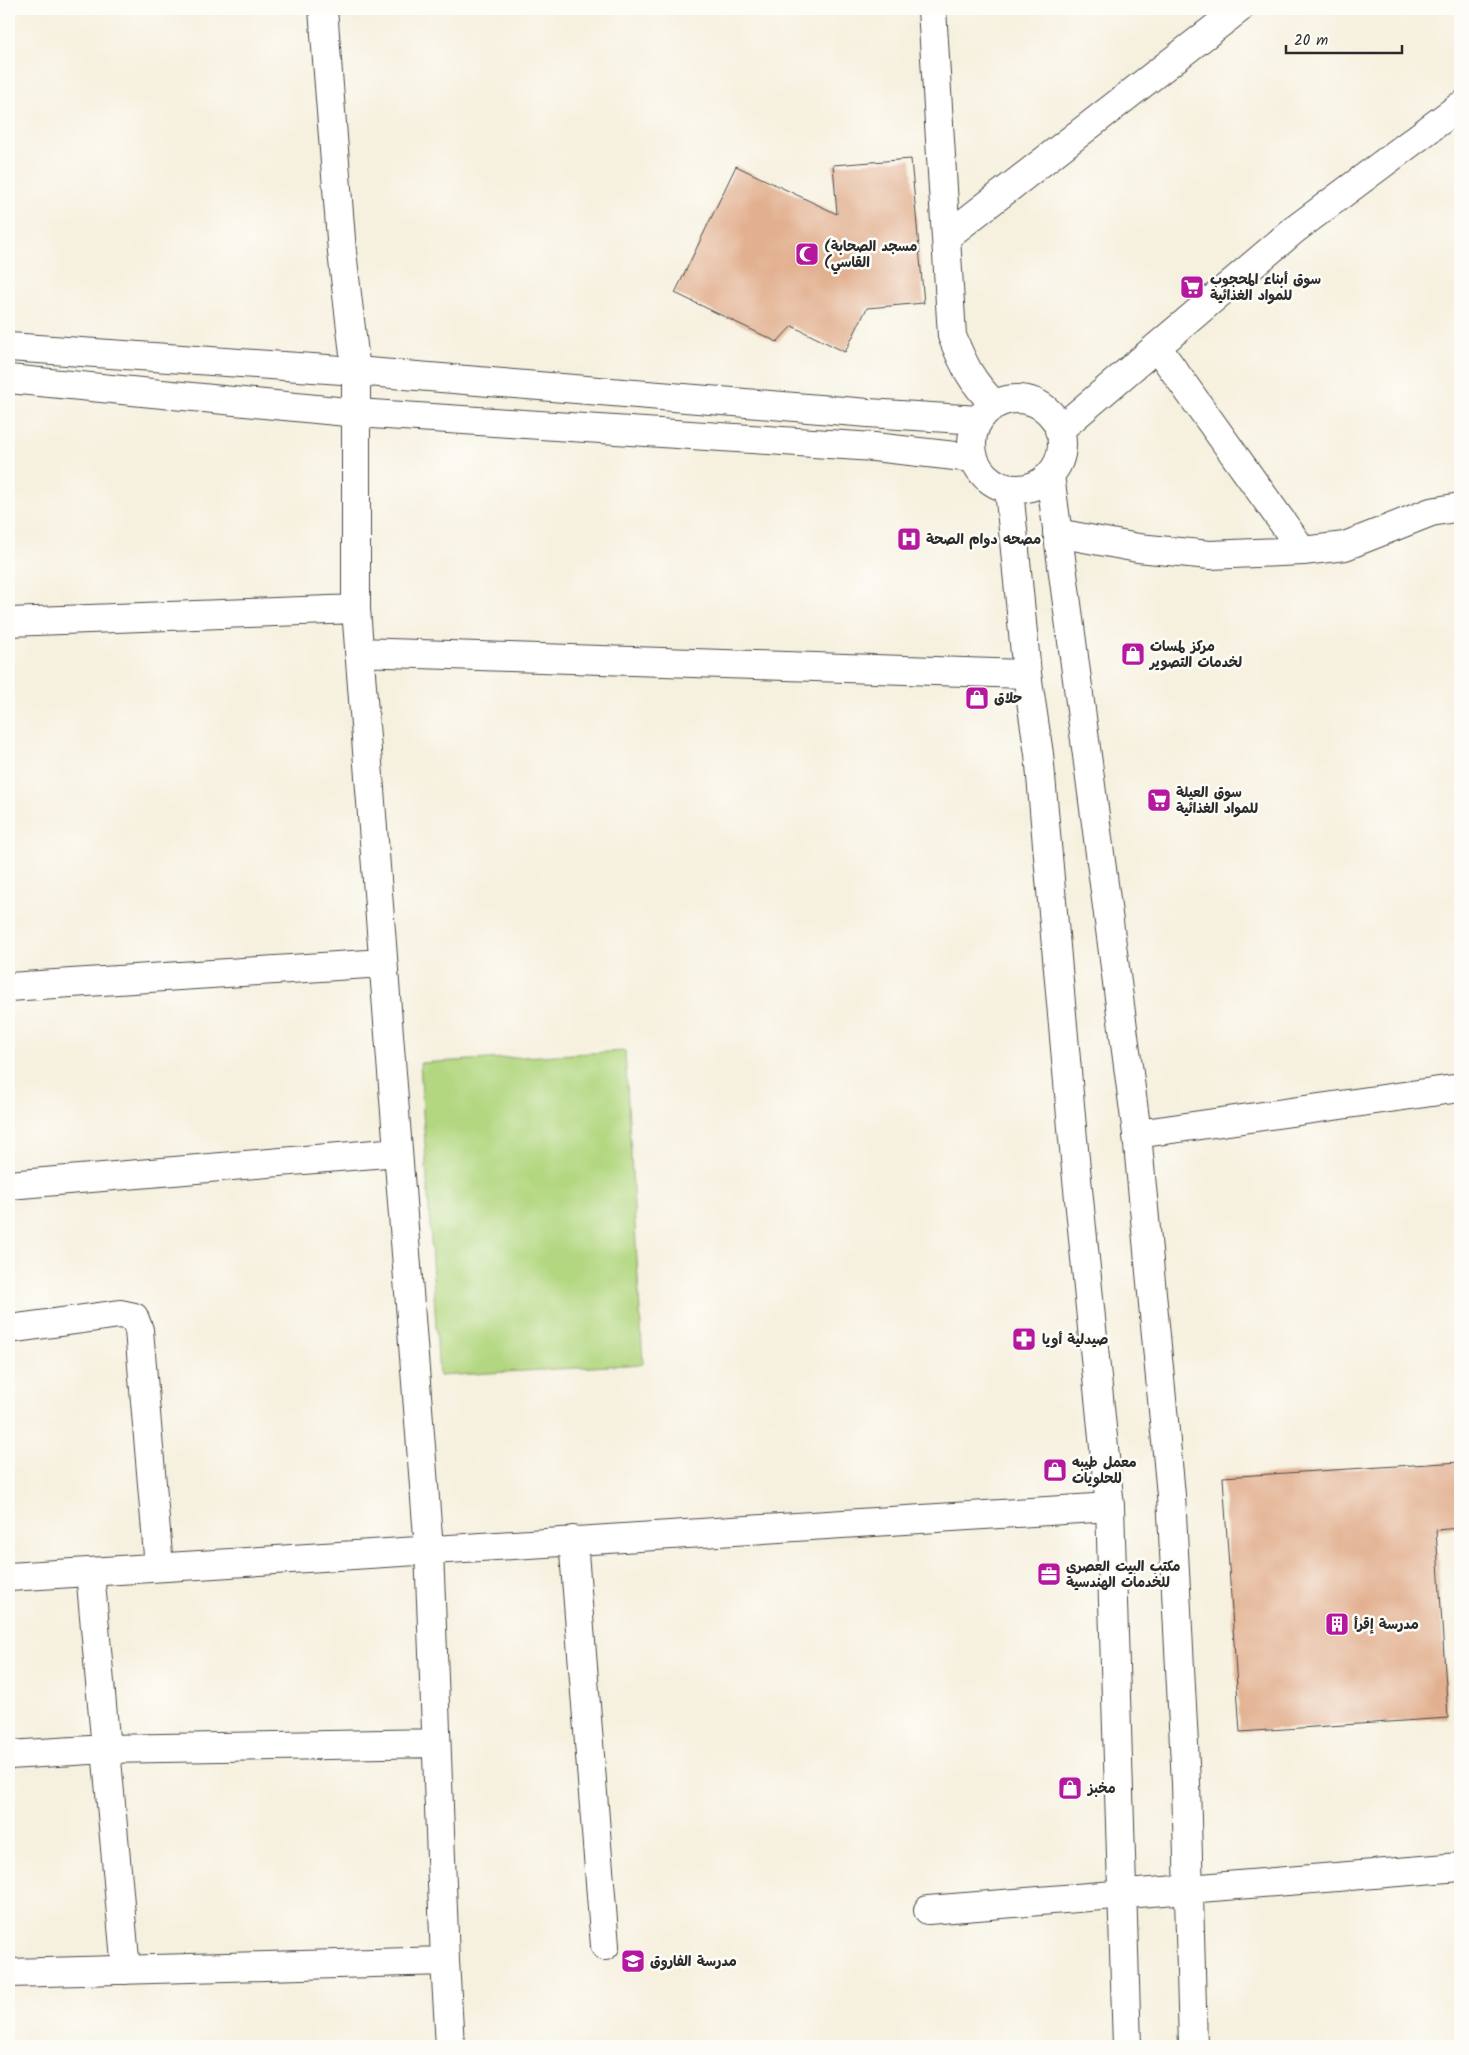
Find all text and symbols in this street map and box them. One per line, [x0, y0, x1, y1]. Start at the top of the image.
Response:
scale bar [1286, 22, 1403, 54]
text: 20 m [1294, 29, 1328, 53]
place label: (مسجد الصحابة (القاسي [824, 236, 917, 275]
mosque icon: (مسجد الصحابة (القاسي [794, 241, 820, 267]
place label: سوق أبناء المحجوب للمواد الغذائية [1210, 269, 1321, 307]
supermarket icon: سوق أبناء المحجوب للمواد الغذائية [1179, 274, 1205, 300]
hospital icon: مصحه دوام الصحة [896, 526, 922, 552]
place label: مصحه دوام الصحة [926, 529, 1041, 551]
place label: مركز لمسات لخدمات التصوير [1148, 636, 1242, 674]
shop icon: مركز لمسات لخدمات التصوير [1120, 641, 1146, 667]
shop icon: حلاق [964, 685, 990, 711]
place label: حلاق [994, 688, 1022, 710]
place label: سوق العيلة للمواد الغذائية [1176, 782, 1258, 820]
supermarket icon: سوق العيلة للمواد الغذائية [1146, 787, 1172, 813]
pharmacy icon: صيدلية أويا [1011, 1326, 1037, 1352]
place label: صيدلية أويا [1042, 1329, 1108, 1351]
place label: معمل طيبه للحلويات [1072, 1452, 1137, 1490]
shop icon: معمل طيبه للحلويات [1042, 1457, 1068, 1483]
place label: مكتب البيت العصرى للخدمات الهندسية [1066, 1556, 1180, 1594]
office icon: مكتب البيت العصرى للخدمات الهندسية [1036, 1561, 1062, 1587]
building icon: مدرسة إقرأ [1324, 1611, 1350, 1637]
place label: مدرسة إقرأ [1354, 1614, 1419, 1636]
shop icon: مخبز [1057, 1775, 1083, 1801]
place label: مخبز [1086, 1778, 1116, 1800]
school or university icon: مدرسة الفاروق [620, 1948, 646, 1974]
place label: مدرسة الفاروق [650, 1951, 737, 1973]

